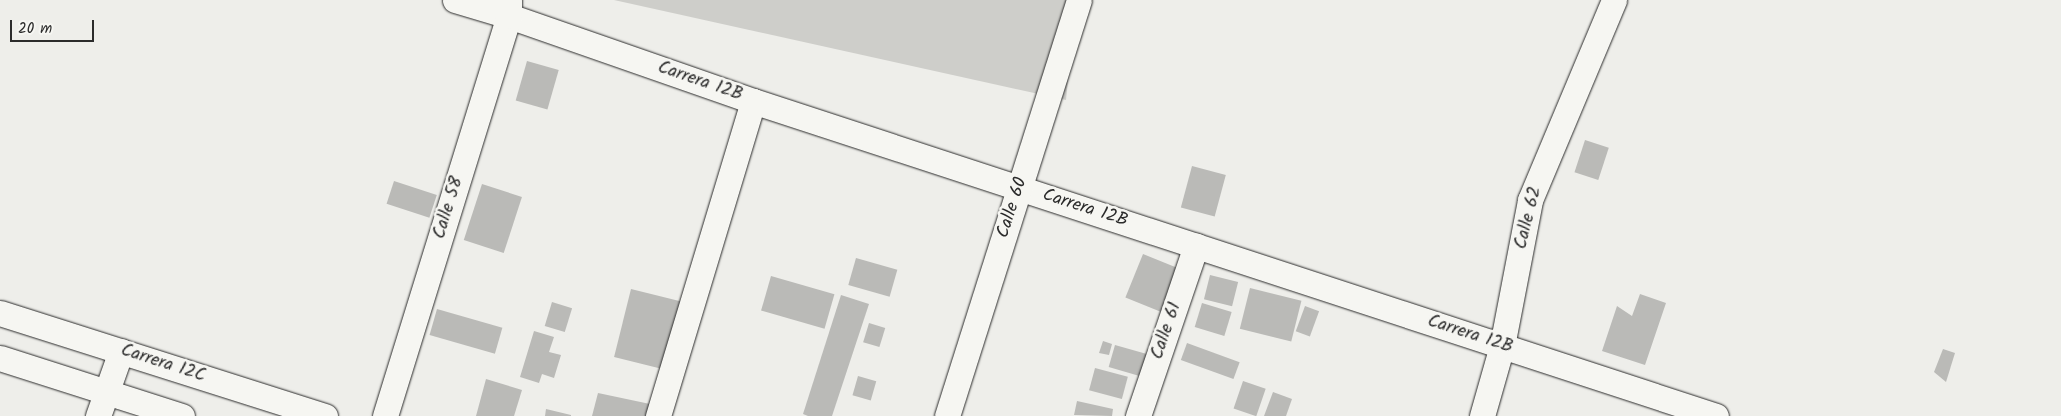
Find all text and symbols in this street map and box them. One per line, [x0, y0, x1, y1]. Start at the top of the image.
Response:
scale bar [12, 10, 96, 42]
text: 20 m [18, 17, 52, 41]
street label: Carrera 12B [655, 57, 745, 107]
street label: Calle 58 [429, 174, 469, 242]
street label: Calle 60 [993, 175, 1033, 241]
street label: Calle 62 [1511, 184, 1547, 252]
street label: Carrera 12B [1040, 185, 1130, 233]
street label: Calle 61 [1147, 300, 1187, 362]
street label: Carrera 12B [1425, 311, 1515, 359]
street label: Carrera 12C [118, 340, 208, 388]

